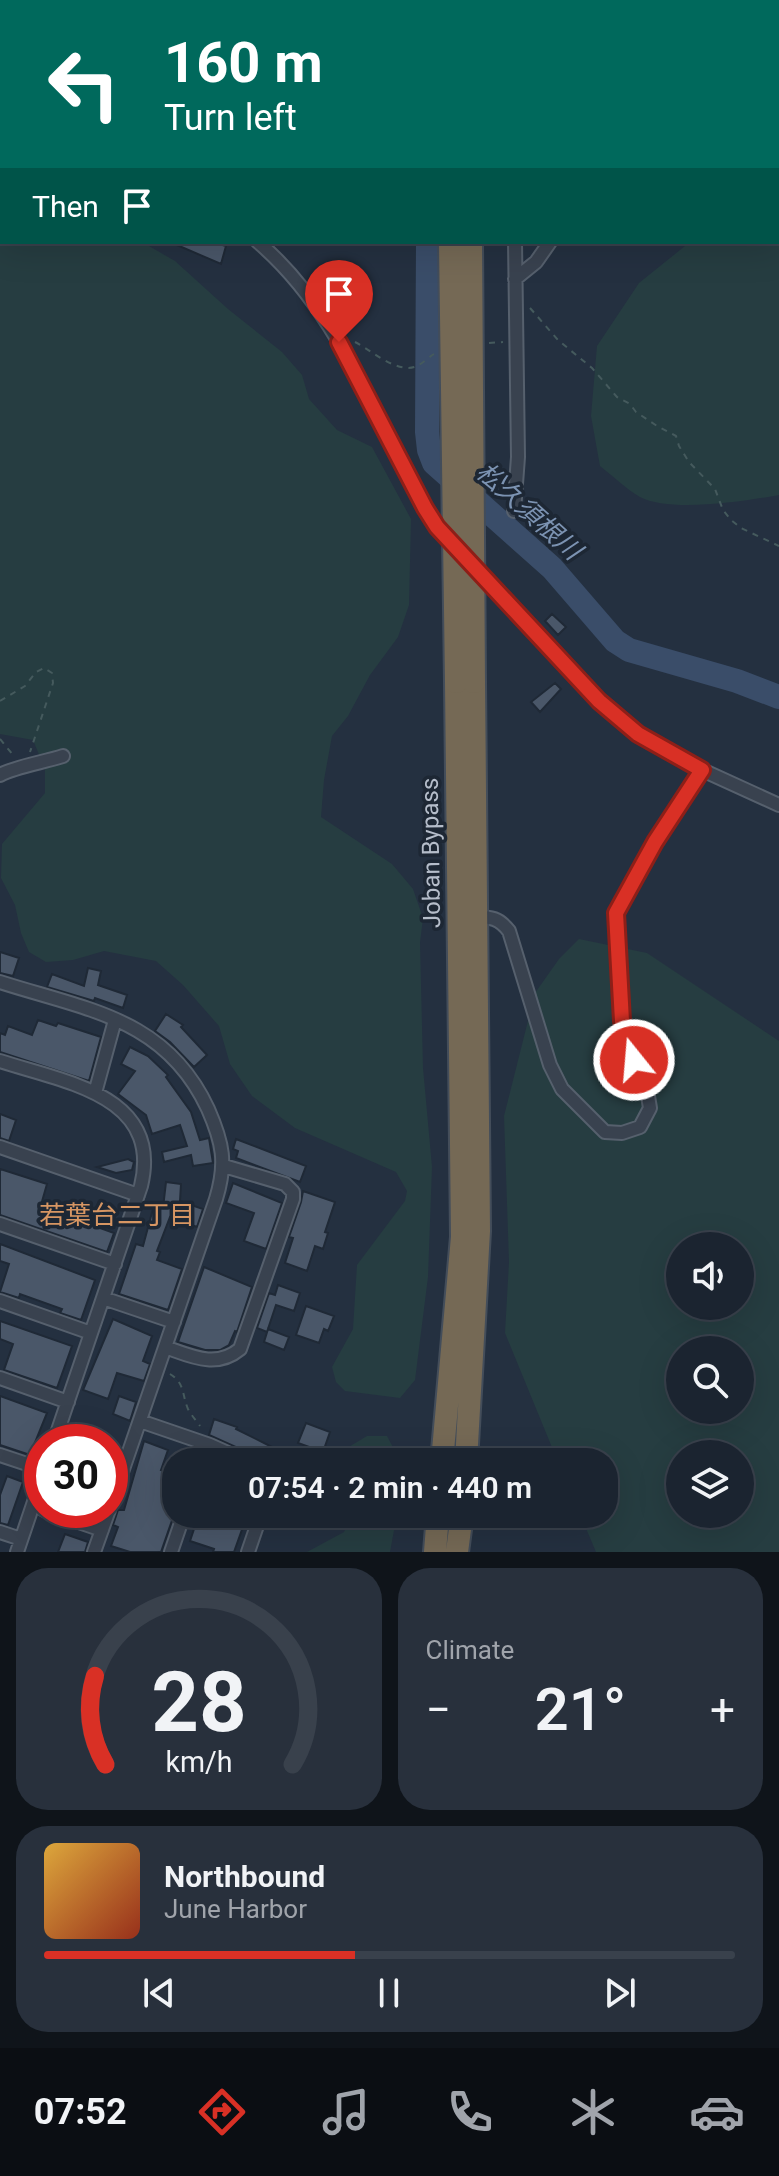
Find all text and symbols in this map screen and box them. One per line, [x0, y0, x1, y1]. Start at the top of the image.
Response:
text: 160 m [164, 30, 323, 96]
icon: left [32, 32, 136, 136]
text: Turn left [164, 97, 297, 139]
icon: arrive [115, 184, 159, 228]
text: Then [32, 189, 99, 224]
pin [305, 260, 373, 342]
icon: arrive [317, 272, 361, 316]
water label: 松久須根川 [471, 456, 590, 568]
street label: Joban Bypass [416, 778, 446, 928]
position arrow [592, 1018, 676, 1102]
district label: 若葉台二丁目 [39, 1200, 195, 1230]
map controls [666, 1232, 754, 1528]
button: sound [666, 1232, 754, 1320]
button: search [666, 1336, 754, 1424]
speed limit sign: 30 [24, 1424, 128, 1528]
button: layers [666, 1440, 754, 1528]
text: 07:54 · 2 min · 440 m [248, 1470, 532, 1505]
text: Climate [426, 1635, 514, 1665]
text: 28 [151, 1654, 246, 1751]
text: 21° [534, 1674, 626, 1745]
text: − [426, 1684, 451, 1736]
text: + [710, 1684, 735, 1736]
text: km/h [165, 1745, 232, 1779]
text: Northbound [164, 1859, 325, 1894]
text: June Harbor [164, 1894, 307, 1924]
icon: previous [137, 1971, 181, 2015]
icon: pause [367, 1971, 411, 2015]
icon: next [598, 1971, 642, 2015]
icon: directions [194, 2084, 250, 2140]
icon: music [318, 2084, 374, 2140]
icon: phone [442, 2084, 498, 2140]
icon: climate [565, 2084, 621, 2140]
icon: car [689, 2084, 745, 2140]
text: 07:52 [34, 2091, 127, 2133]

